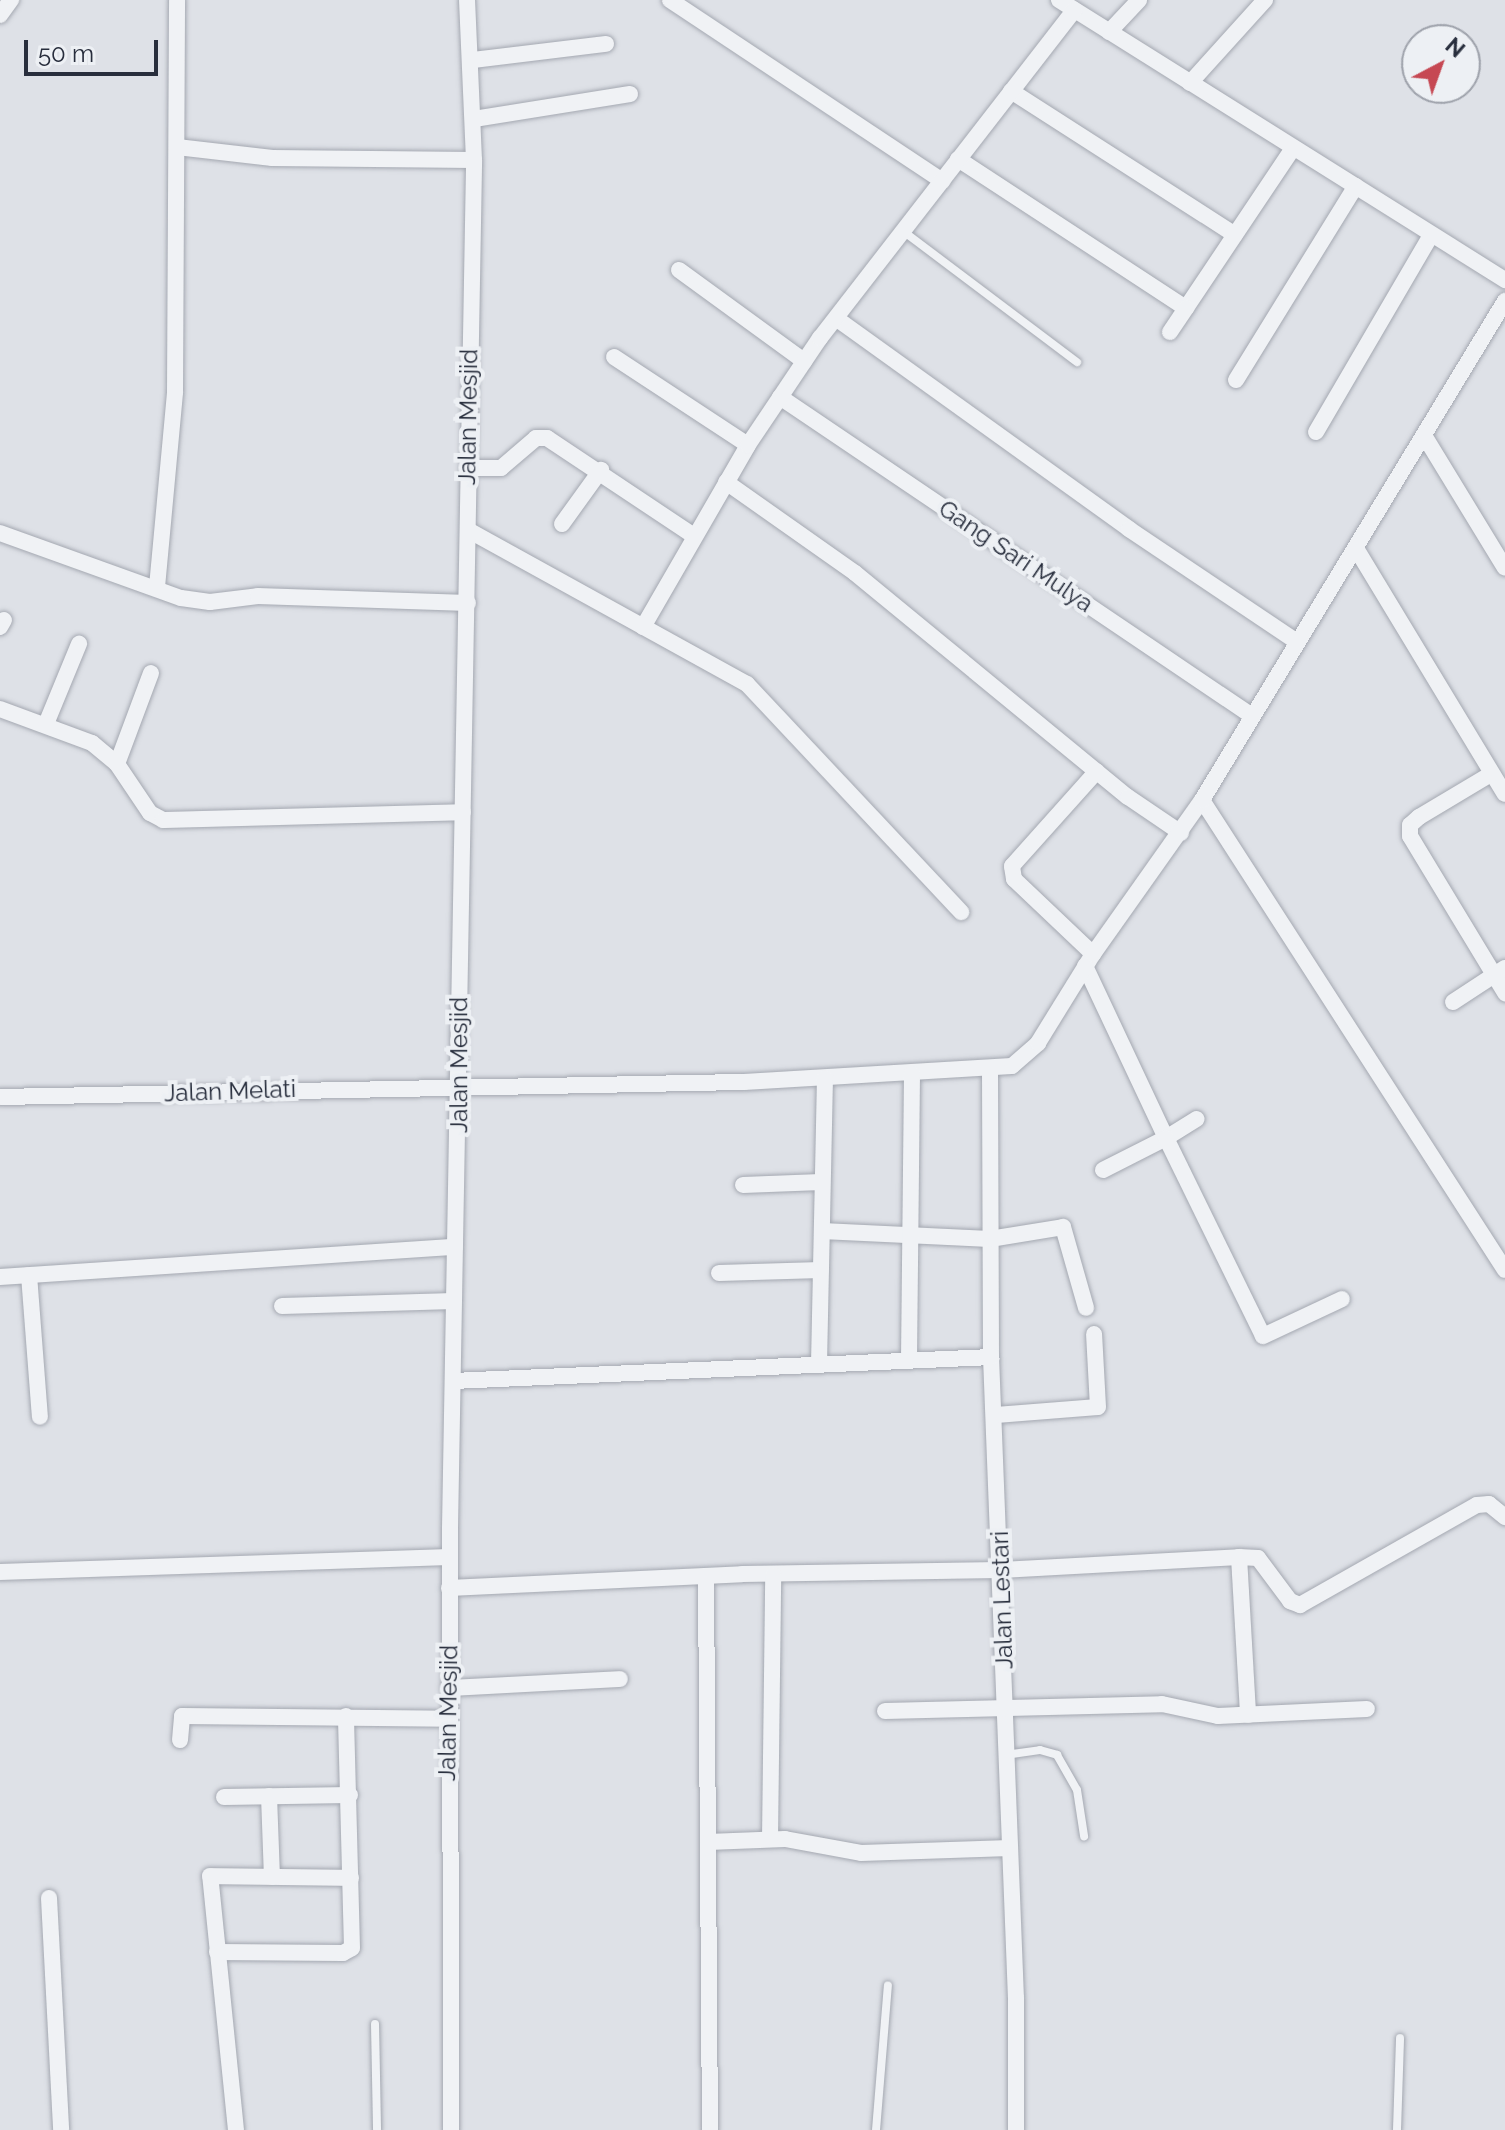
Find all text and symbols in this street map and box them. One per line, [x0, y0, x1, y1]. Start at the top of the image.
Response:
scale bar [28, 24, 162, 74]
north arrow [1401, 24, 1481, 104]
text: N [1441, 32, 1470, 63]
text: 50 m [38, 39, 94, 68]
street label: Jalan Mesjid [452, 349, 484, 485]
street label: Gang Sari Mulya [933, 494, 1099, 618]
street label: Jalan Mesjid [445, 997, 473, 1133]
street label: Jalan Melati [164, 1074, 296, 1108]
street label: Jalan Lestari [985, 1530, 1019, 1670]
street label: Jalan Mesjid [432, 1645, 464, 1781]

